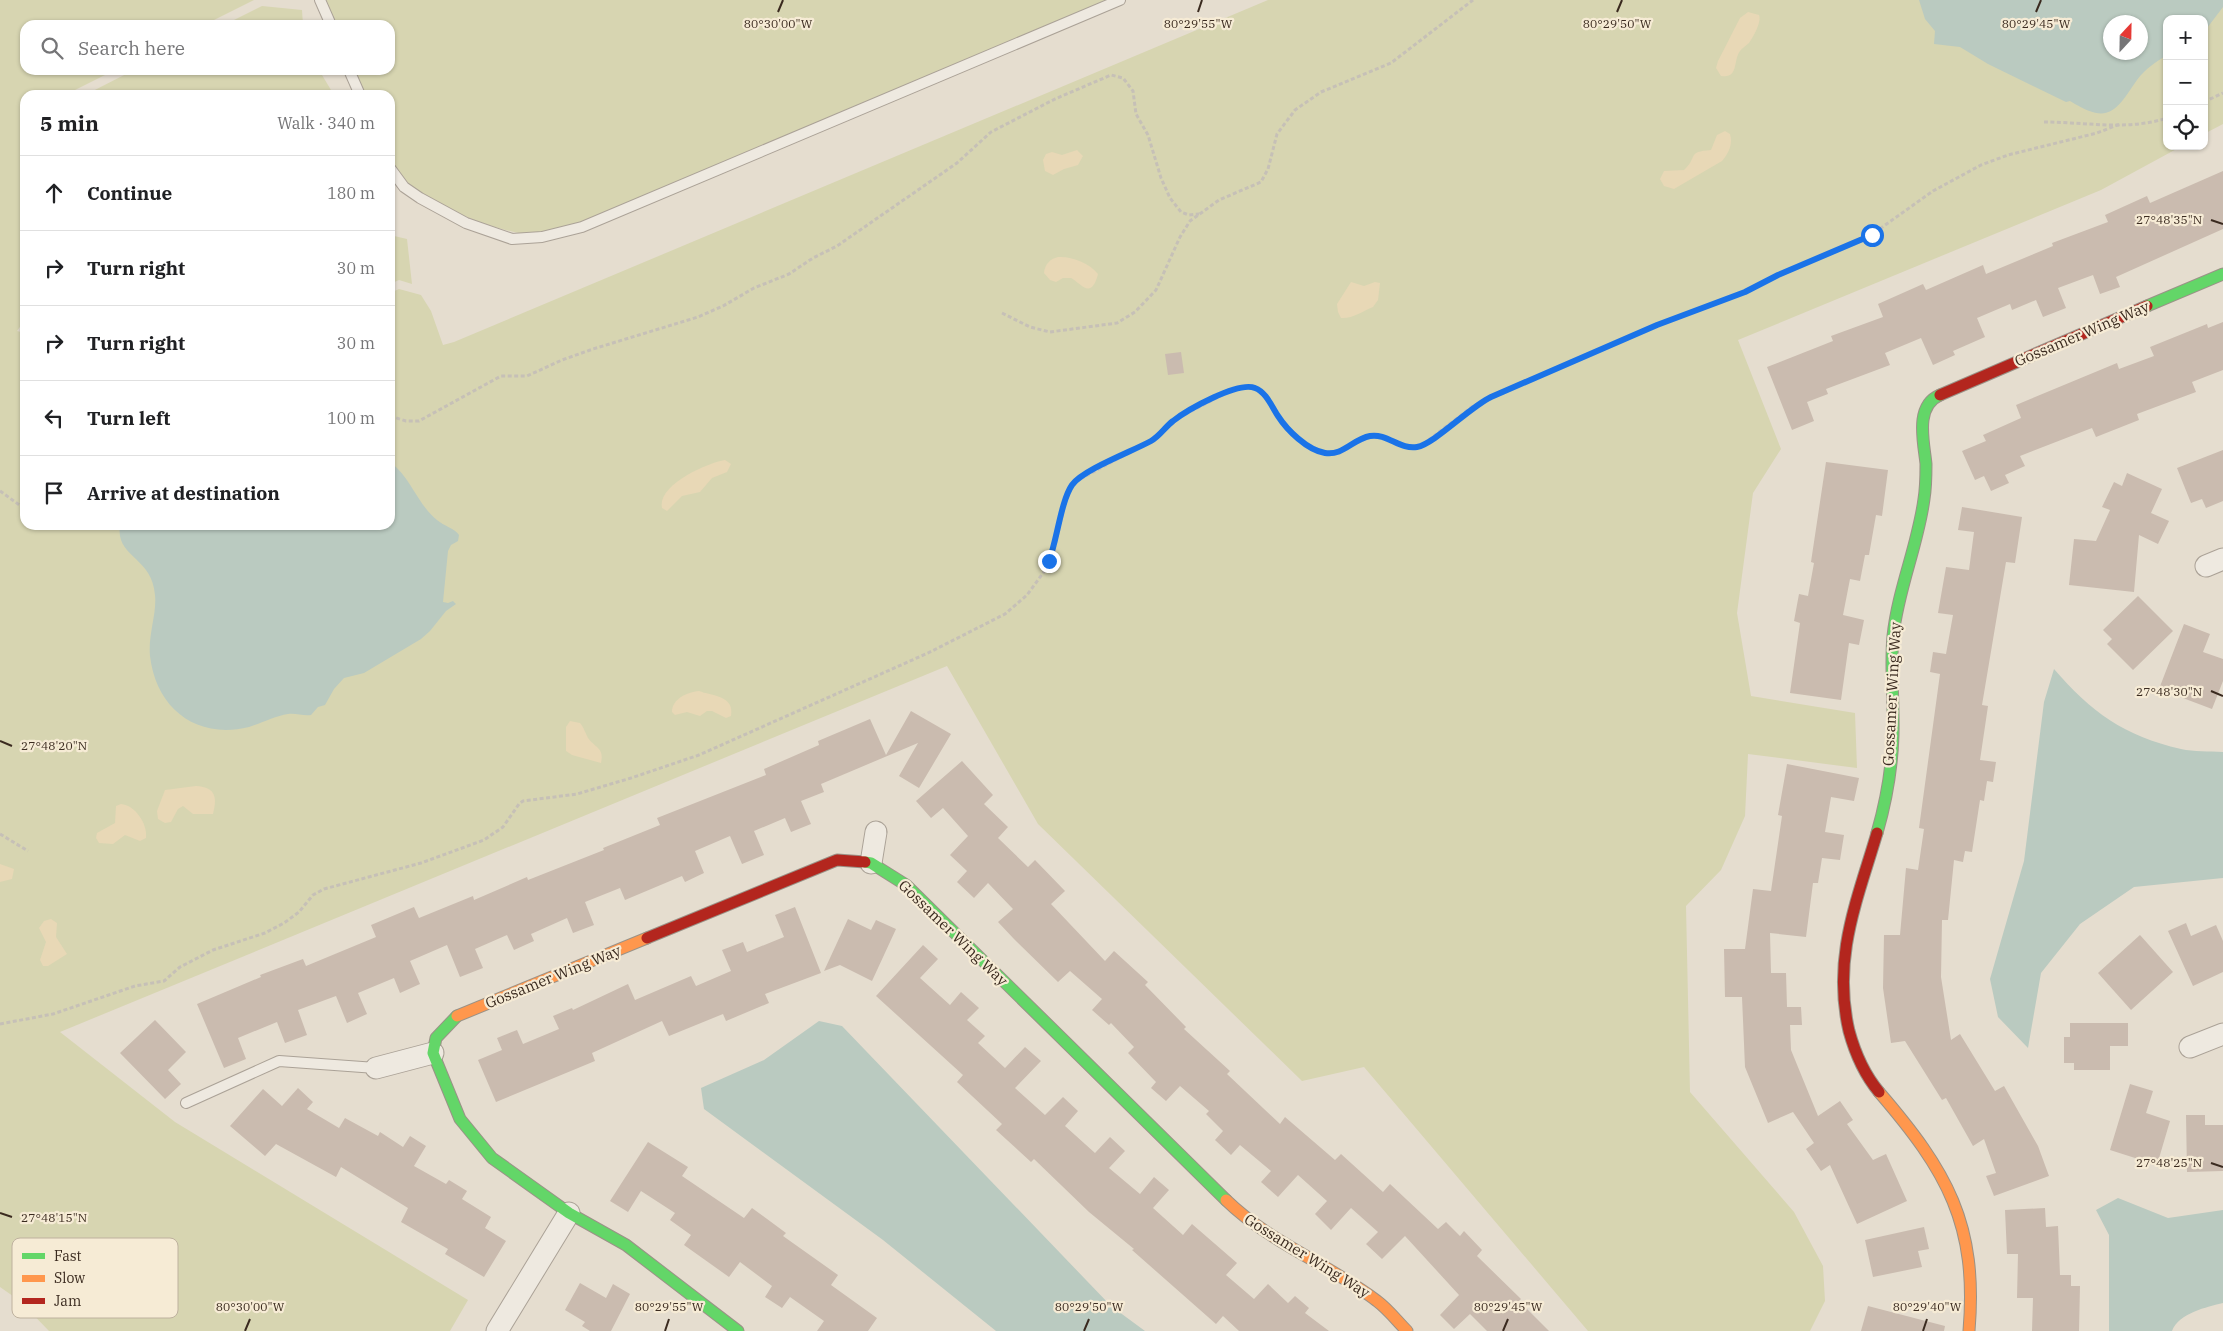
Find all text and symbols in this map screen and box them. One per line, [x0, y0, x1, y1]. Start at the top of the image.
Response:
north arrow [2103, 15, 2148, 60]
map controls [2163, 15, 2208, 150]
button: + [2163, 15, 2208, 60]
text: 80°30'00"W [744, 16, 813, 31]
text: 80°29'55"W [1164, 16, 1233, 31]
text: 80°29'50"W [1583, 16, 1652, 31]
text: 80°29'45"W [2002, 16, 2071, 31]
search box [20, 20, 395, 75]
icon: search [38, 34, 66, 62]
text: Search here [78, 36, 185, 60]
button: − [2163, 60, 2208, 105]
button: locate [2163, 105, 2208, 150]
text: 5 min [40, 109, 99, 137]
text: Walk · 340 m [277, 113, 375, 133]
icon: ahead [40, 179, 68, 207]
text: Continue [87, 181, 172, 205]
text: 180 m [327, 183, 375, 203]
text: 27°48'35"N [2136, 212, 2202, 227]
route start [1861, 224, 1884, 247]
icon: right [40, 254, 68, 282]
text: Turn right [87, 256, 185, 280]
text: 30 m [337, 258, 375, 278]
street label: Gossamer Wing Way [2012, 297, 2152, 370]
icon: right [40, 329, 68, 357]
text: Turn right [87, 331, 185, 355]
text: 30 m [337, 333, 375, 353]
icon: left [40, 404, 68, 432]
text: Turn left [87, 406, 170, 430]
text: 100 m [327, 408, 375, 428]
icon: arrive [40, 479, 68, 507]
text: Arrive at destination [87, 481, 280, 505]
route end [1038, 550, 1061, 573]
street label: Gossamer Wing Way [1878, 621, 1905, 767]
text: 27°48'30"N [2136, 684, 2202, 699]
text: 27°48'20"N [21, 738, 87, 753]
street label: Gossamer Wing Way [895, 876, 1012, 990]
street label: Gossamer Wing Way [482, 941, 623, 1012]
text: 27°48'25"N [2136, 1155, 2202, 1170]
street label: Gossamer Wing Way [1241, 1209, 1374, 1302]
text: 27°48'15"N [21, 1210, 87, 1225]
legend [12, 1238, 178, 1318]
text: Fast [54, 1247, 82, 1265]
text: Slow [54, 1269, 85, 1287]
text: Jam [54, 1292, 81, 1310]
text: 80°30'00"W [216, 1299, 285, 1314]
text: 80°29'55"W [635, 1299, 704, 1314]
text: 80°29'50"W [1055, 1299, 1124, 1314]
text: 80°29'45"W [1474, 1299, 1543, 1314]
text: 80°29'40"W [1893, 1299, 1962, 1314]

